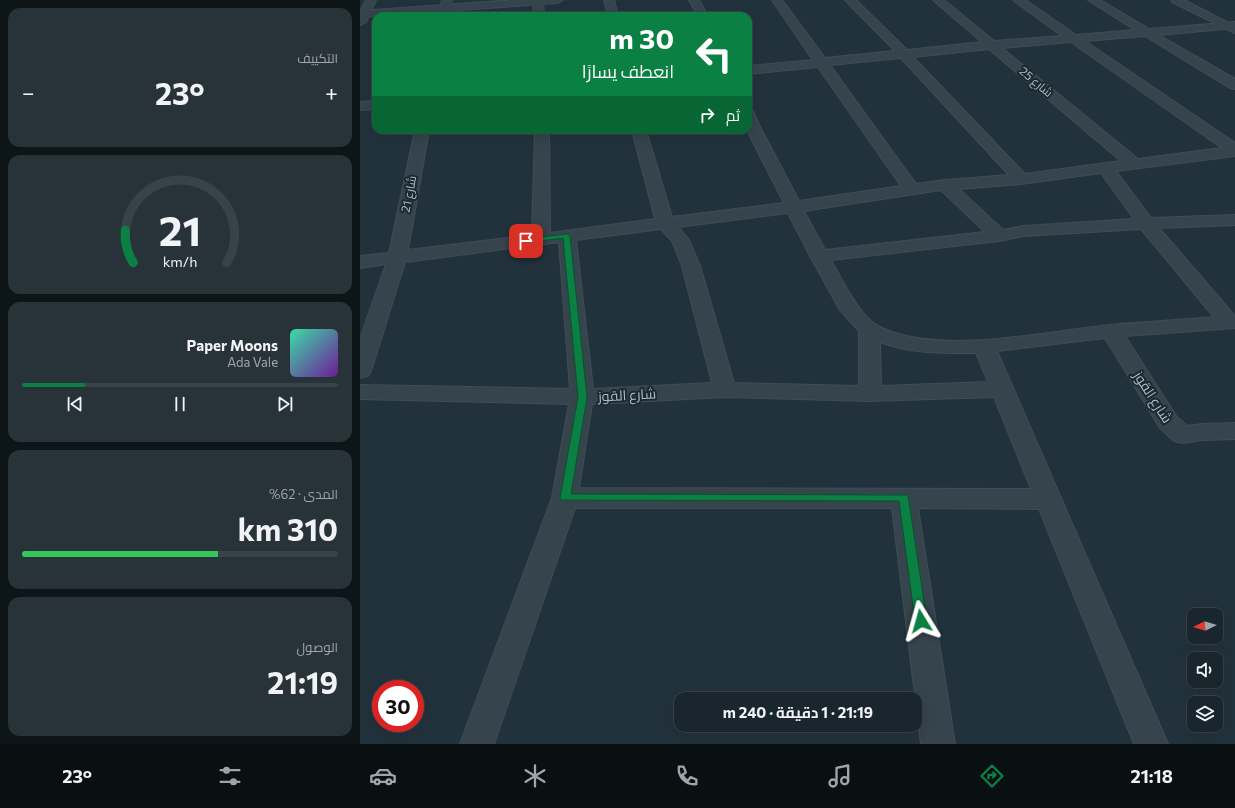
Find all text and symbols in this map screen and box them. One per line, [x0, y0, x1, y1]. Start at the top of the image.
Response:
text: 30 m [609, 21, 674, 55]
icon: left [688, 28, 740, 80]
text: التكييف [297, 50, 338, 66]
text: انعطف يسارًا [582, 60, 674, 82]
street label: شارع 25 [1016, 63, 1056, 101]
text: 23° [155, 74, 205, 111]
text: − [22, 79, 35, 106]
text: + [325, 79, 338, 106]
icon: right [696, 104, 718, 126]
text: ثم [726, 106, 740, 124]
street label: شارع 21 [398, 174, 420, 214]
text: 21 [159, 204, 201, 255]
pin [509, 224, 543, 258]
icon: arrive [515, 230, 537, 252]
text: km/h [163, 251, 197, 269]
text: Paper Moons [187, 336, 278, 354]
text: Ada Vale [227, 354, 278, 370]
street label: شارع القوز [1129, 367, 1176, 426]
street label: شارع القوز [596, 384, 657, 406]
icon: previous [64, 393, 86, 415]
icon: pause [169, 393, 191, 415]
icon: next [274, 393, 296, 415]
text: المدى · 62% [269, 486, 338, 502]
text: 310 km [238, 510, 338, 547]
position arrow [900, 600, 942, 642]
north arrow [1187, 608, 1223, 644]
map controls [1187, 608, 1223, 732]
text: الوصول [297, 639, 338, 655]
button: sound [1187, 652, 1223, 688]
text: 21:19 [267, 663, 338, 700]
speed limit sign: 30 [372, 680, 424, 732]
button: layers [1187, 696, 1223, 732]
text: 21:19 · 1 دقيقة · 240 m [723, 703, 873, 721]
icon: filters [216, 762, 244, 790]
icon: car [369, 762, 397, 790]
icon: climate [521, 762, 549, 790]
icon: phone [673, 762, 701, 790]
icon: music [826, 762, 854, 790]
icon: directions [978, 762, 1006, 790]
text: 23° [62, 765, 92, 787]
text: 21:18 [1130, 765, 1173, 787]

